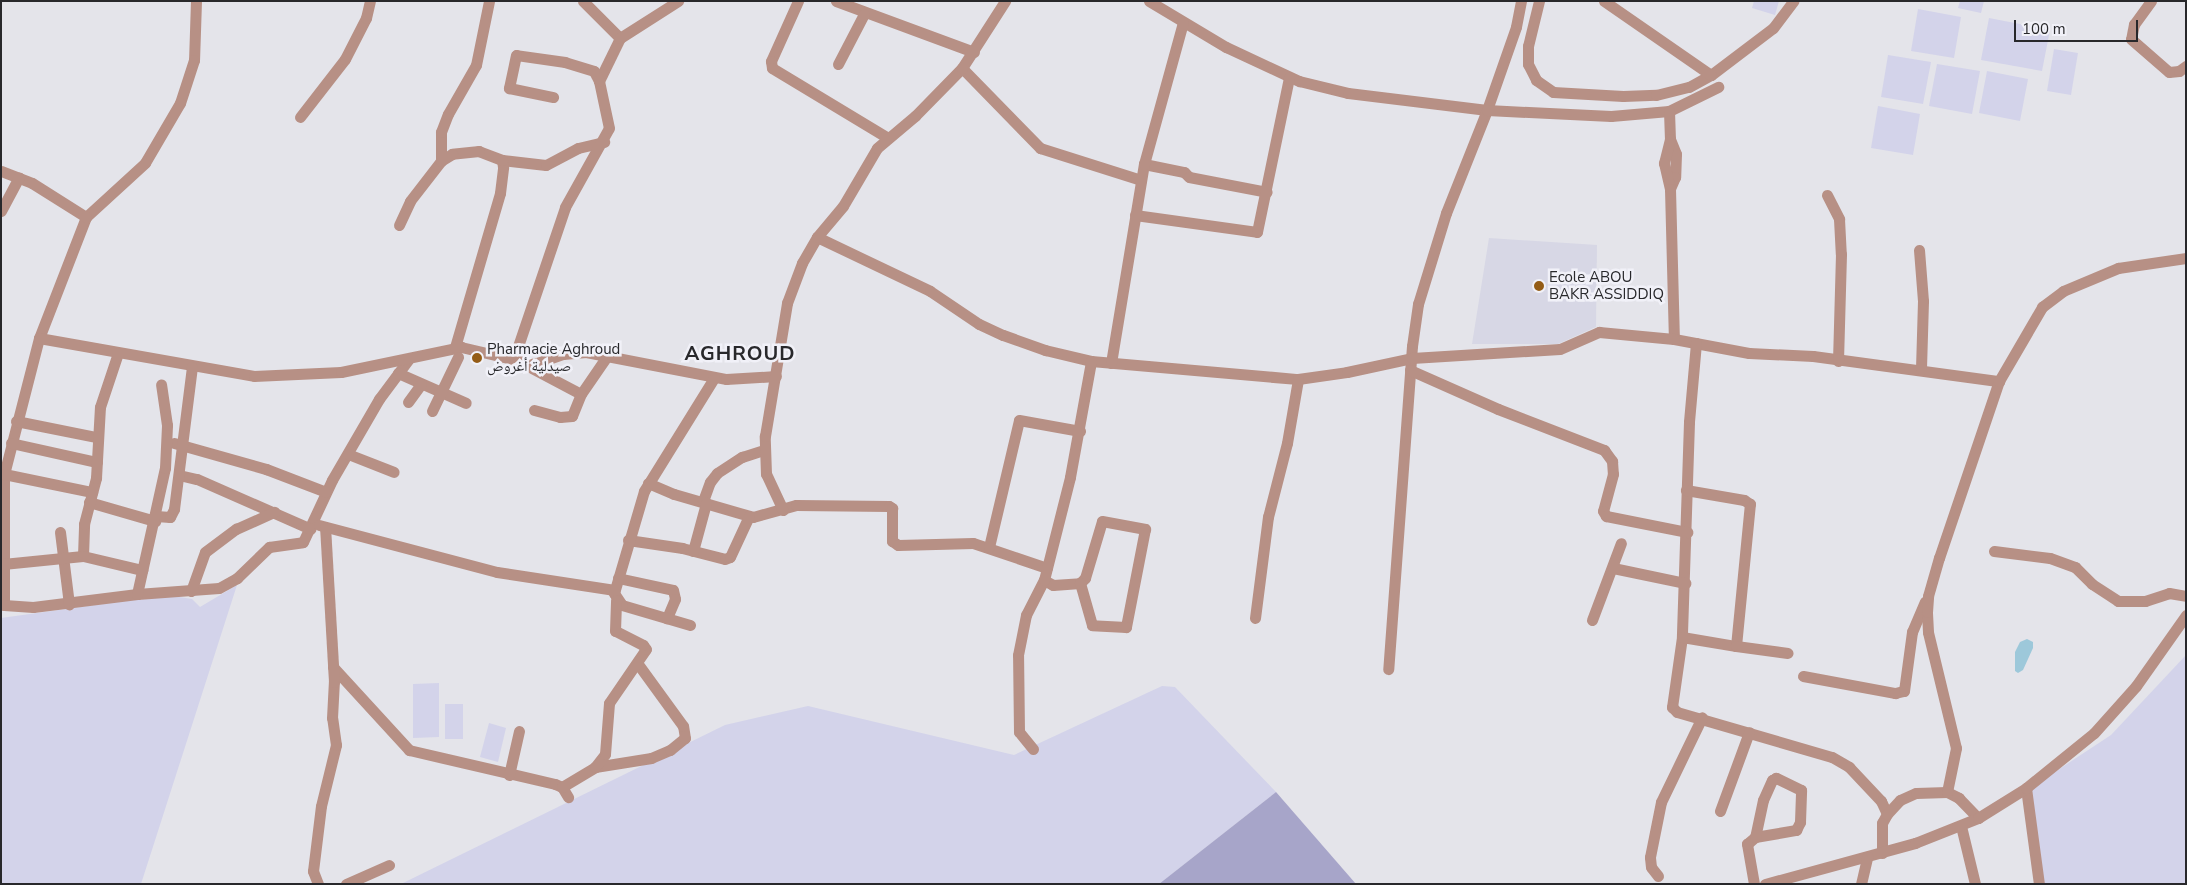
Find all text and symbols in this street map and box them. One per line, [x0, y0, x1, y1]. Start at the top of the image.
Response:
scale bar [2017, 10, 2141, 42]
text: 100 m [2022, 19, 2066, 39]
place label: Ecole ABOU BAKR ASSIDDIQ [1549, 268, 1664, 303]
marker: Ecole ABOU BAKR ASSIDDIQ [1533, 280, 1545, 292]
place label: Pharmacie Aghroud صيدلية أغروض [487, 340, 620, 375]
district label: AGHROUD [684, 341, 796, 365]
marker: Pharmacie Aghroud صيدلية أغروض [471, 352, 483, 364]

